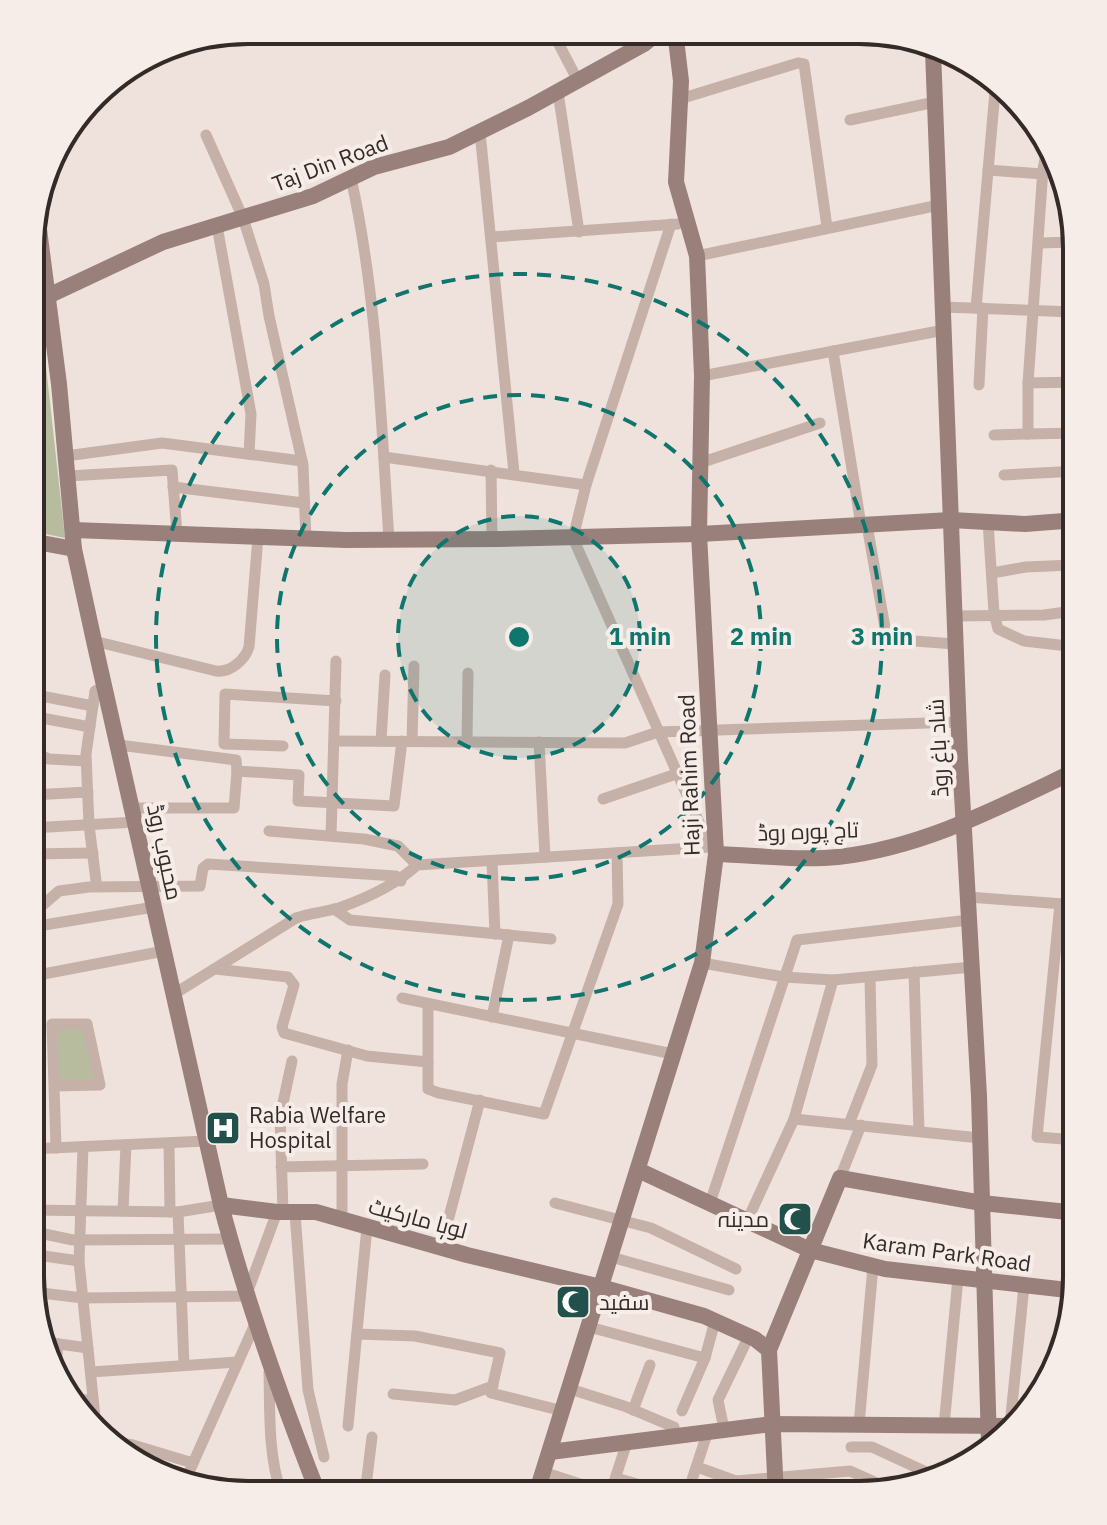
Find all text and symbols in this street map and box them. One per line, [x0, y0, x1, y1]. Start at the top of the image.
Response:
street label: Taj Din Road [268, 127, 392, 198]
text: 1 min [609, 620, 671, 652]
text: 2 min [730, 620, 792, 652]
text: 3 min [851, 620, 913, 652]
centre of rings [505, 623, 533, 651]
street label: Haji Rahim Road [671, 694, 706, 857]
street label: شاد باغ روڈ [920, 698, 956, 798]
street label: محبوب روڈ [141, 801, 190, 903]
street label: تاج پورہ روڈ [757, 814, 859, 848]
place label: Rabia Welfare Hospital [249, 1100, 386, 1154]
hospital icon: Rabia Welfare Hospital [204, 1109, 242, 1147]
street label: لوہا مارکیٹ [365, 1190, 471, 1246]
mosque icon: مدینہ [776, 1200, 814, 1238]
place label: مدینہ [718, 1204, 769, 1233]
street label: Karam Park Road [861, 1225, 1033, 1278]
mosque icon: سفید [554, 1283, 592, 1321]
place label: سفید [599, 1287, 650, 1316]

